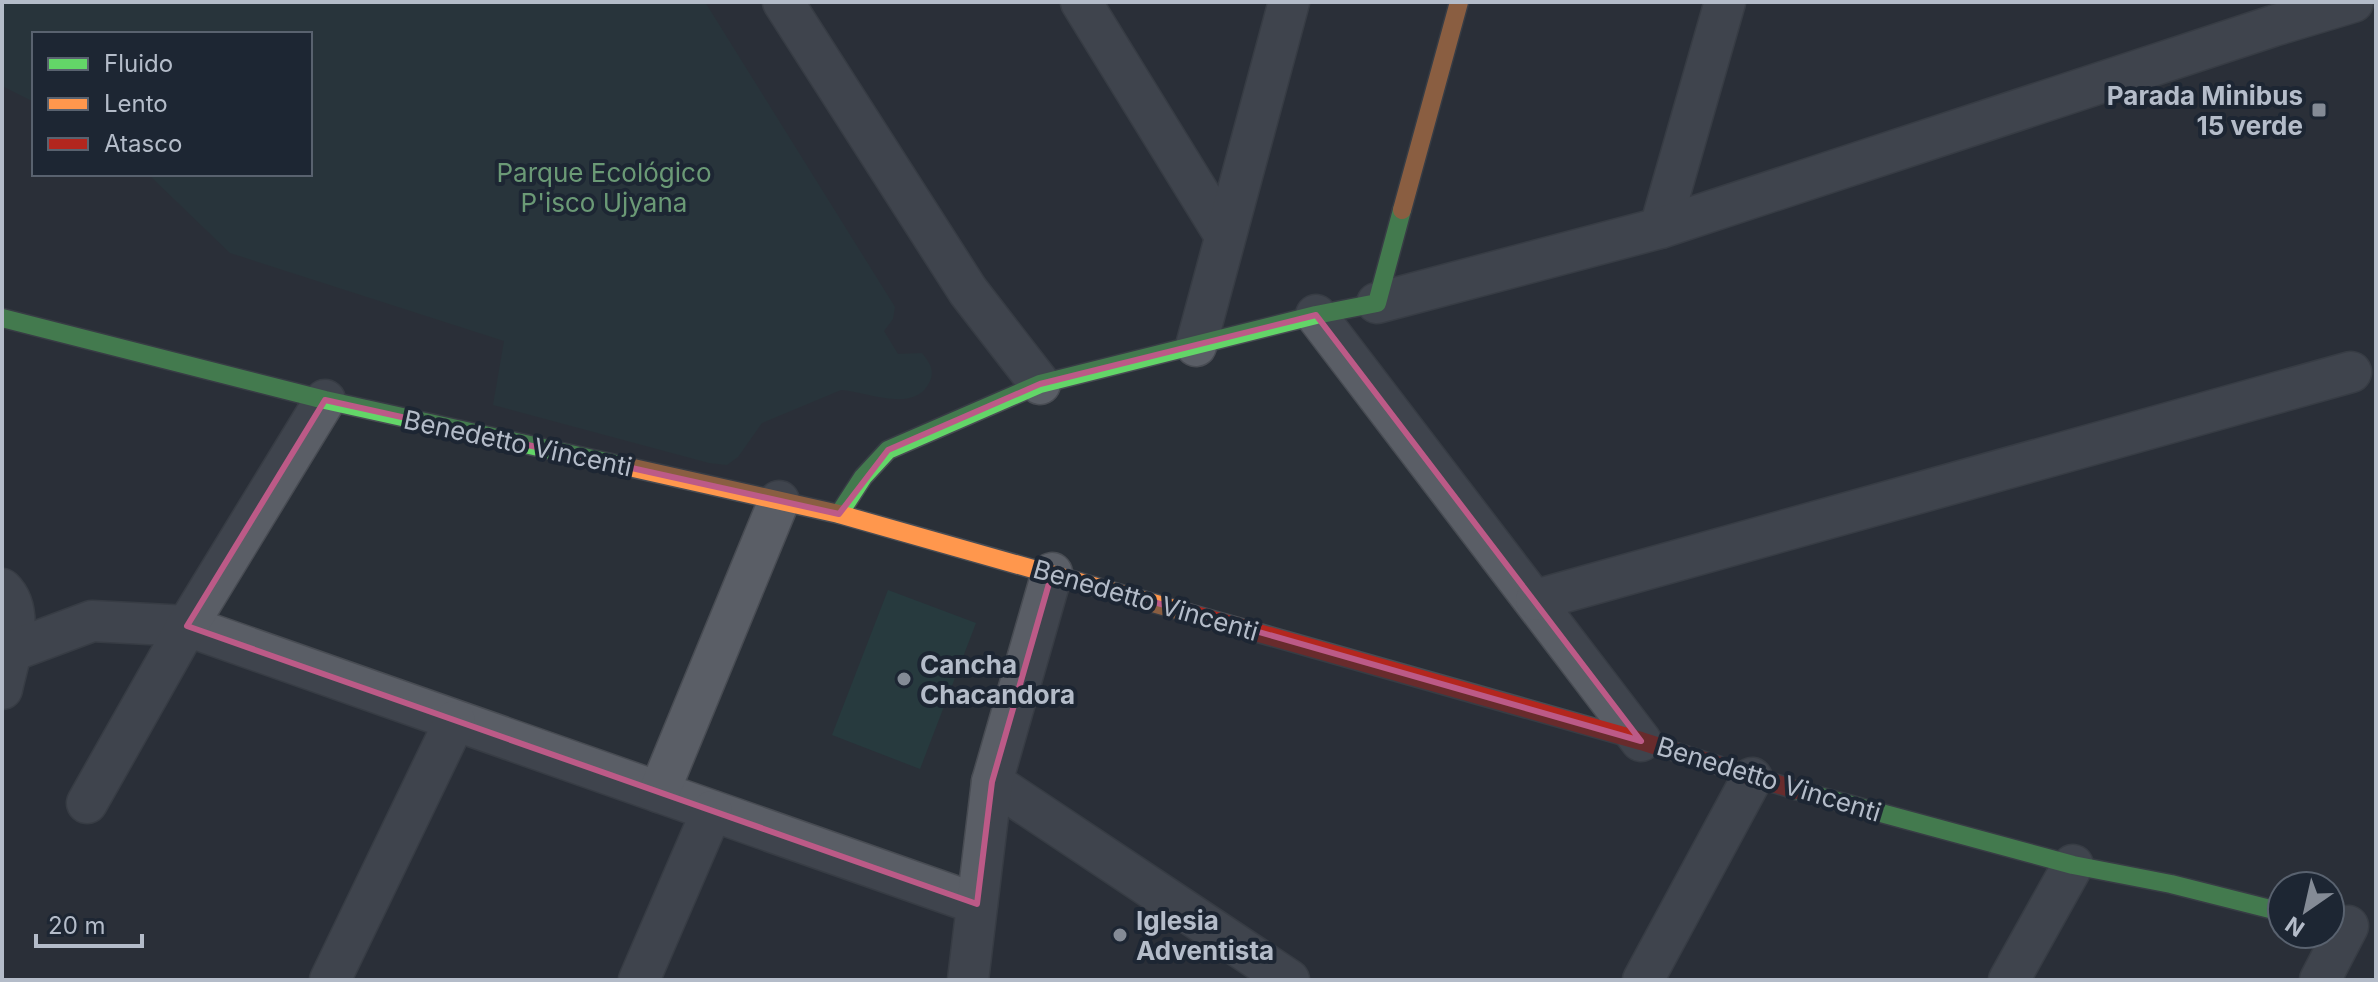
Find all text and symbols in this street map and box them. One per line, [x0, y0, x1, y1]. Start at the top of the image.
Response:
legend [32, 32, 312, 176]
text: Fluido [104, 49, 173, 78]
place label: Parada Minibus 15 verde [2107, 80, 2303, 141]
text: Lento [104, 89, 168, 118]
marker: Parada Minibus 15 verde [2310, 101, 2328, 119]
text: Atasco [104, 129, 182, 158]
park label: Parque Ecológico P'isco Ujyana [497, 157, 711, 218]
street label: Benedetto Vincenti [401, 404, 635, 482]
street label: Benedetto Vincenti [1030, 553, 1262, 647]
place label: Cancha Chacandora [920, 649, 1075, 710]
marker: Cancha Chacandora [895, 670, 913, 688]
street label: Benedetto Vincenti [1653, 730, 1885, 828]
north arrow [2266, 870, 2346, 950]
scale bar [36, 898, 142, 948]
place label: Iglesia Adventista [1136, 905, 1274, 966]
text: 20 m [48, 911, 106, 940]
text: N [2281, 911, 2309, 942]
marker: Iglesia Adventista [1111, 926, 1129, 944]

